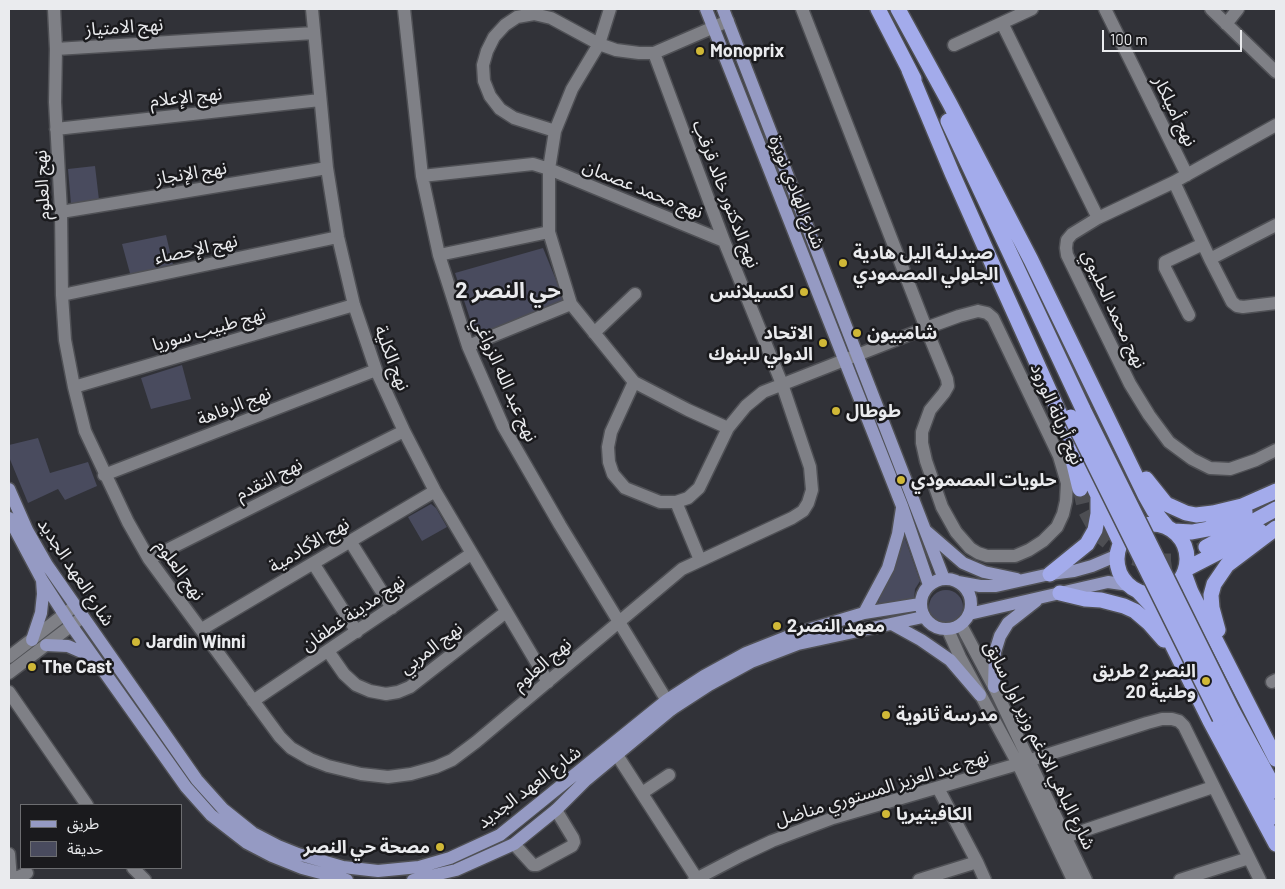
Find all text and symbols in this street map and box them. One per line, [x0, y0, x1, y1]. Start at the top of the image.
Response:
street label: نهج الامتياز [84, 13, 164, 41]
scale bar [1105, 20, 1245, 52]
text: 100 m [1110, 30, 1148, 48]
place label: Monoprix [710, 40, 784, 62]
marker: Monoprix [694, 45, 706, 57]
street label: نهج أميلكار [1149, 72, 1201, 150]
street label: نهج الإعلام [149, 82, 223, 112]
street label: نهج الدكتور خالد قرقب [688, 117, 764, 271]
street label: شارع الهادي نويرة [764, 132, 830, 252]
street label: نهج العلوم [29, 149, 55, 221]
street label: نهج محمد عصمان [580, 155, 706, 223]
street label: نهج الإنجاز [154, 157, 228, 189]
street label: نهج الإحصاء [153, 230, 239, 268]
place label: صيدلية اليل هادية الجلولي المصمودي [853, 242, 998, 284]
street label: نهج محمد الحليوي [1077, 246, 1151, 372]
marker: صيدلية اليل هادية الجلولي المصمودي [837, 257, 849, 269]
district label: حي النصر 2 [455, 278, 561, 304]
place label: لكسيلانس [710, 281, 794, 303]
marker: لكسيلانس [798, 286, 810, 298]
street label: نهج طبيب سوريا [150, 303, 268, 355]
street label: نهج عبد الله الزواغي [468, 313, 542, 445]
street label: نهج الكلية [370, 322, 414, 394]
place label: الاتحاد الدولي للبنوك [709, 322, 813, 364]
place label: شامبيون [867, 322, 937, 344]
marker: شامبيون [851, 327, 863, 339]
marker: الاتحاد الدولي للبنوك [817, 337, 829, 349]
street label: نهج أريانة الورود [1026, 360, 1088, 468]
street label: نهج الرفاهة [194, 382, 274, 430]
place label: طوطال [846, 400, 901, 422]
marker: طوطال [830, 405, 842, 417]
street label: نهج التقدم [232, 453, 306, 505]
place label: حلويات المصمودي [911, 469, 1056, 491]
marker: حلويات المصمودي [895, 474, 907, 486]
street label: نهج الأكادمية [265, 513, 353, 577]
street label: شارع العهد الجديد [33, 514, 119, 630]
street label: نهج العلوم [151, 535, 209, 605]
street label: نهج مدينة غطفان [297, 570, 409, 656]
place label: معهد النصر2 [787, 615, 885, 637]
street label: نهج المربي [395, 617, 467, 679]
marker: معهد النصر2 [771, 620, 783, 632]
place label: Jardin Winni [146, 631, 246, 653]
street label: نهج العلوم [508, 633, 576, 695]
marker: Jardin Winni [130, 636, 142, 648]
street label: شارع الباهي الادغم وزير اول سابق [980, 637, 1100, 853]
place label: The Cast [42, 656, 112, 678]
place label: النصر 2 طريق وطنية 20 [1093, 660, 1196, 702]
marker: The Cast [26, 661, 38, 673]
marker: النصر 2 طريق وطنية 20 [1200, 675, 1212, 687]
place label: مدرسة ثانوية [896, 704, 998, 726]
marker: مدرسة ثانوية [880, 709, 892, 721]
street label: شارع العهد الجديد [473, 741, 585, 833]
street label: نهج عبد العزيز المستوري مناضل [772, 745, 992, 831]
place label: الكافيتيريا [896, 803, 972, 825]
legend [20, 804, 182, 869]
marker: الكافيتيريا [880, 808, 892, 820]
text: طريق [67, 814, 99, 832]
place label: مصحة حي النصر [303, 836, 430, 858]
text: حديقة [67, 839, 103, 857]
marker: مصحة حي النصر [434, 841, 446, 853]

